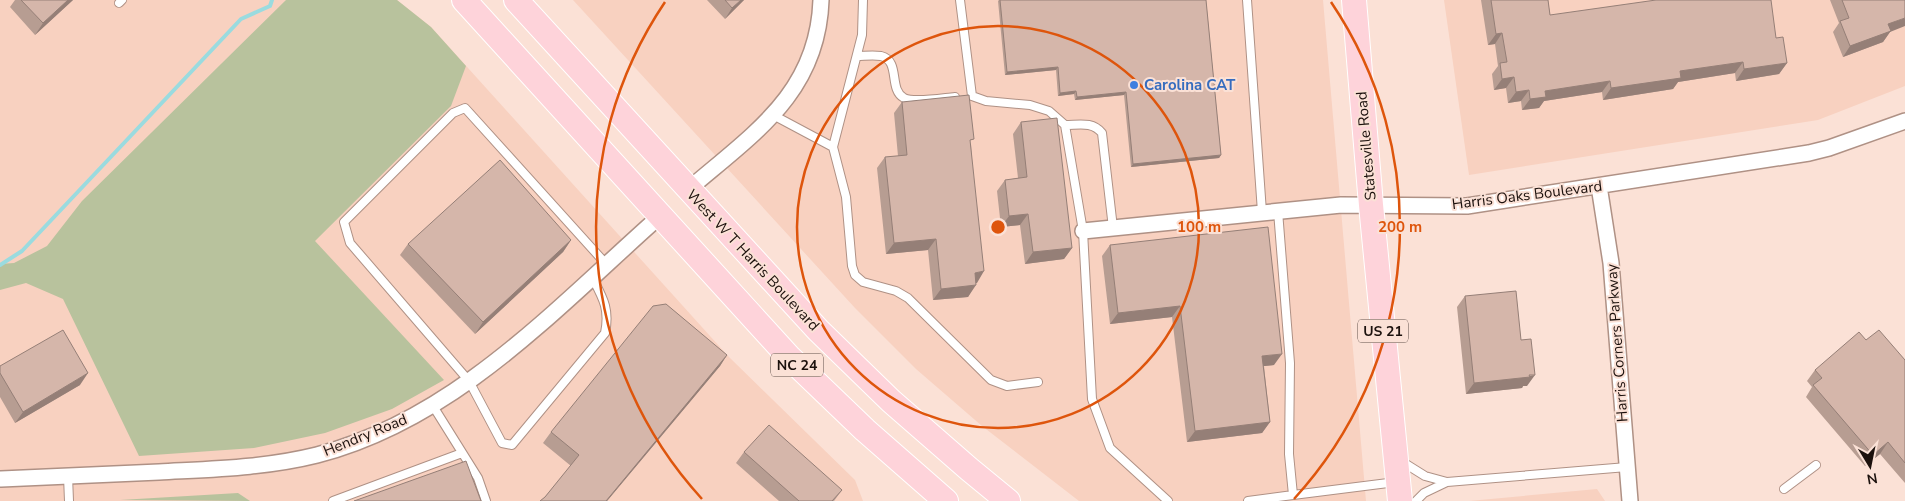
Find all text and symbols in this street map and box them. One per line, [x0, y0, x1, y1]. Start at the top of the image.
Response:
place label: Carolina CAT [1144, 75, 1236, 95]
marker: Carolina CAT [1128, 79, 1140, 91]
street label: Statesville Road [1351, 91, 1381, 201]
street label: Harris Oaks Boulevard [1451, 176, 1603, 214]
street label: West W T Harris Boulevard [682, 185, 824, 335]
text: 100 m [1177, 217, 1221, 237]
text: 200 m [1378, 217, 1422, 237]
centre of rings [989, 218, 1007, 236]
street label: Harris Corners Parkway [1601, 263, 1633, 423]
road number: US 21 [1358, 320, 1408, 342]
road number: NC 24 [771, 354, 823, 376]
street label: Hendry Road [320, 409, 410, 461]
north arrow [1845, 441, 1895, 491]
text: N [1865, 468, 1879, 489]

